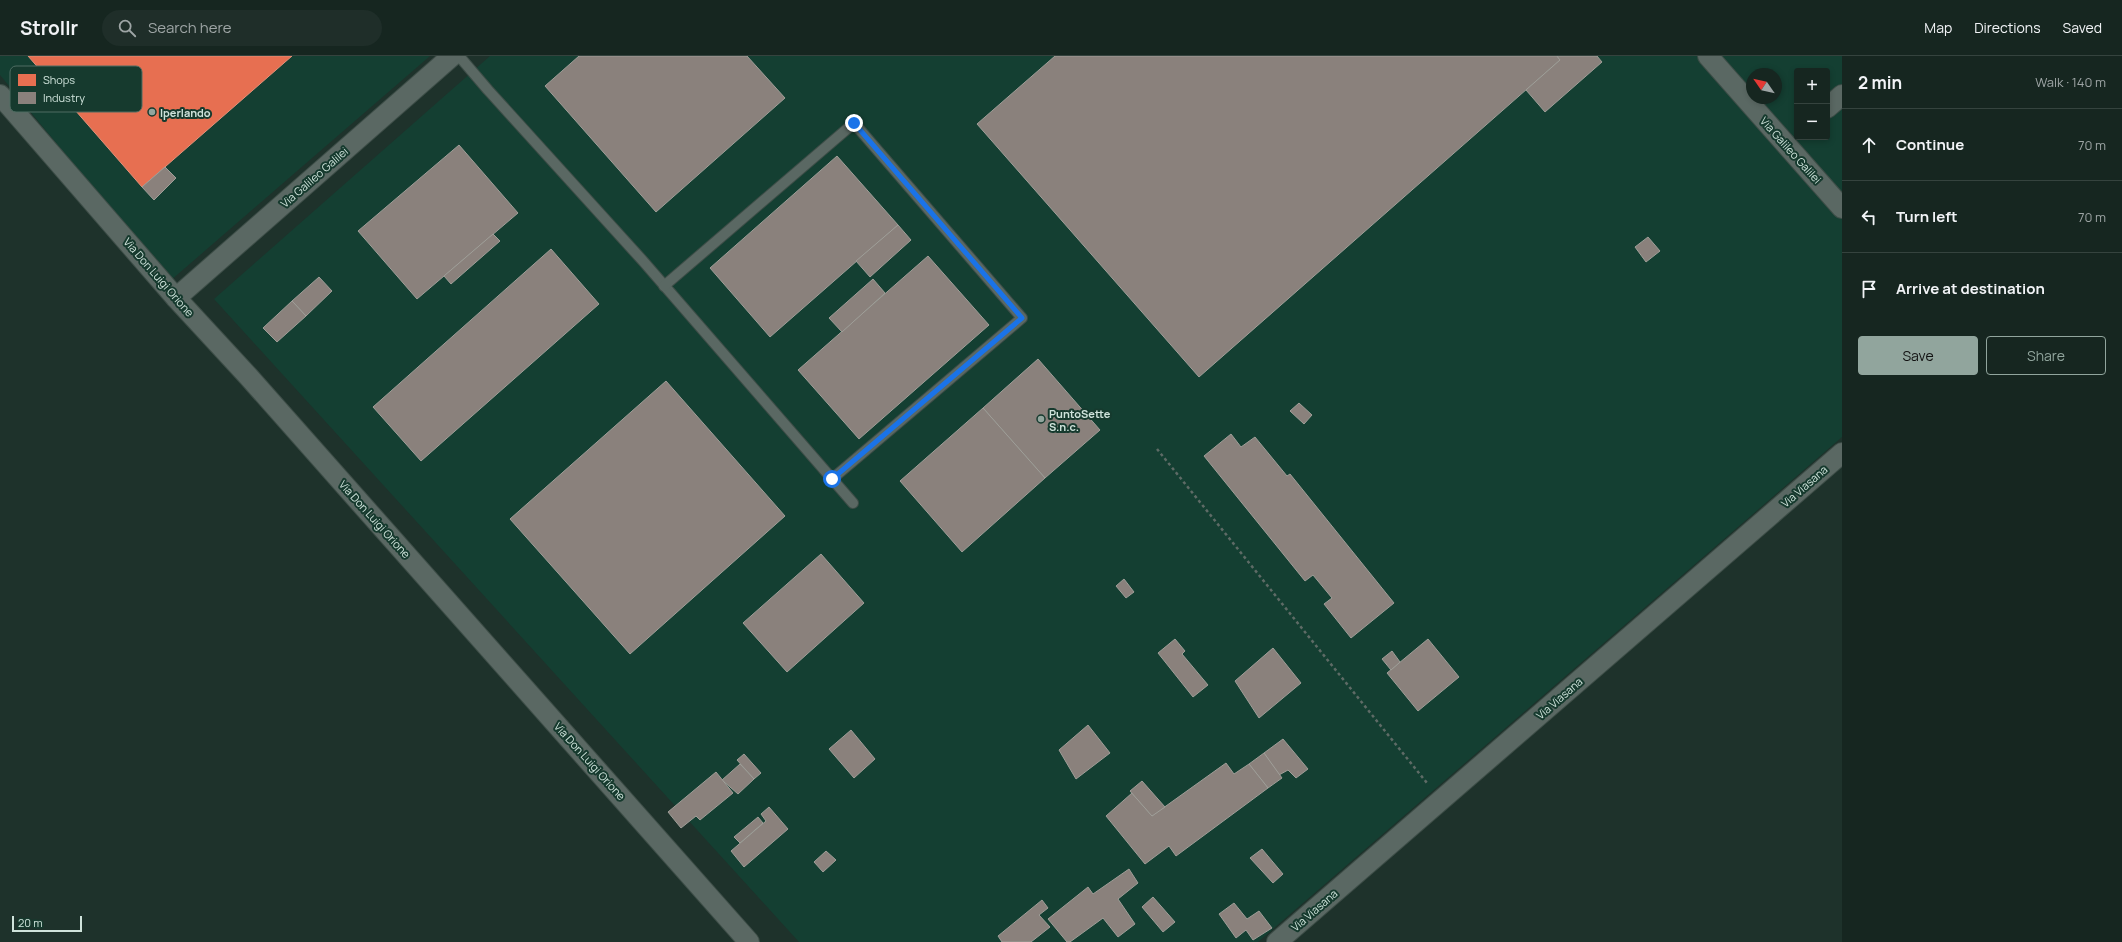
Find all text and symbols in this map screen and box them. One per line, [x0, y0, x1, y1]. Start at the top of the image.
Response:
search box [102, 10, 382, 46]
text: Strollr [20, 15, 78, 41]
icon: search [116, 17, 138, 39]
text: Search here [148, 17, 231, 38]
text: Map [1924, 18, 1952, 37]
text: Directions [1974, 18, 2041, 37]
text: Saved [2063, 18, 2102, 37]
legend [10, 66, 142, 112]
north arrow [1746, 68, 1782, 104]
map controls [1794, 68, 1830, 140]
button: + [1794, 68, 1830, 104]
text: 2 min [1858, 71, 1902, 94]
text: Shops [43, 72, 75, 87]
text: Walk · 140 m [2035, 73, 2106, 91]
text: Industry [43, 90, 85, 105]
button: − [1794, 104, 1830, 140]
place label: Iperlando [160, 105, 211, 120]
marker: Iperlando [147, 107, 157, 117]
route end [845, 114, 863, 132]
street label: Via Galileo Galilei [1757, 114, 1825, 186]
icon: ahead [1858, 134, 1880, 156]
text: Continue [1896, 134, 1964, 155]
text: 70 m [2078, 136, 2106, 154]
street label: Via Galileo Galilei [277, 144, 351, 210]
icon: left [1858, 206, 1880, 228]
text: Turn left [1896, 206, 1958, 227]
text: 70 m [2078, 208, 2106, 226]
street label: Via Don Luigi Orione [121, 234, 198, 320]
icon: arrive [1858, 278, 1880, 300]
text: Arrive at destination [1896, 278, 2045, 299]
button: Save [1858, 336, 1978, 375]
button: Share [1986, 336, 2106, 375]
place label: PuntoSette S.n.c. [1049, 406, 1111, 434]
marker: PuntoSette S.n.c. [1036, 414, 1046, 424]
street label: Via Viasana [1778, 462, 1830, 510]
route start [823, 470, 841, 488]
street label: Via Don Luigi Orione [336, 477, 414, 562]
street label: Via Viasana [1533, 674, 1585, 722]
street label: Via Don Luigi Orione [551, 719, 629, 804]
street label: Via Viasana [1288, 886, 1340, 934]
scale bar [12, 914, 82, 933]
text: 20 m [18, 915, 43, 930]

